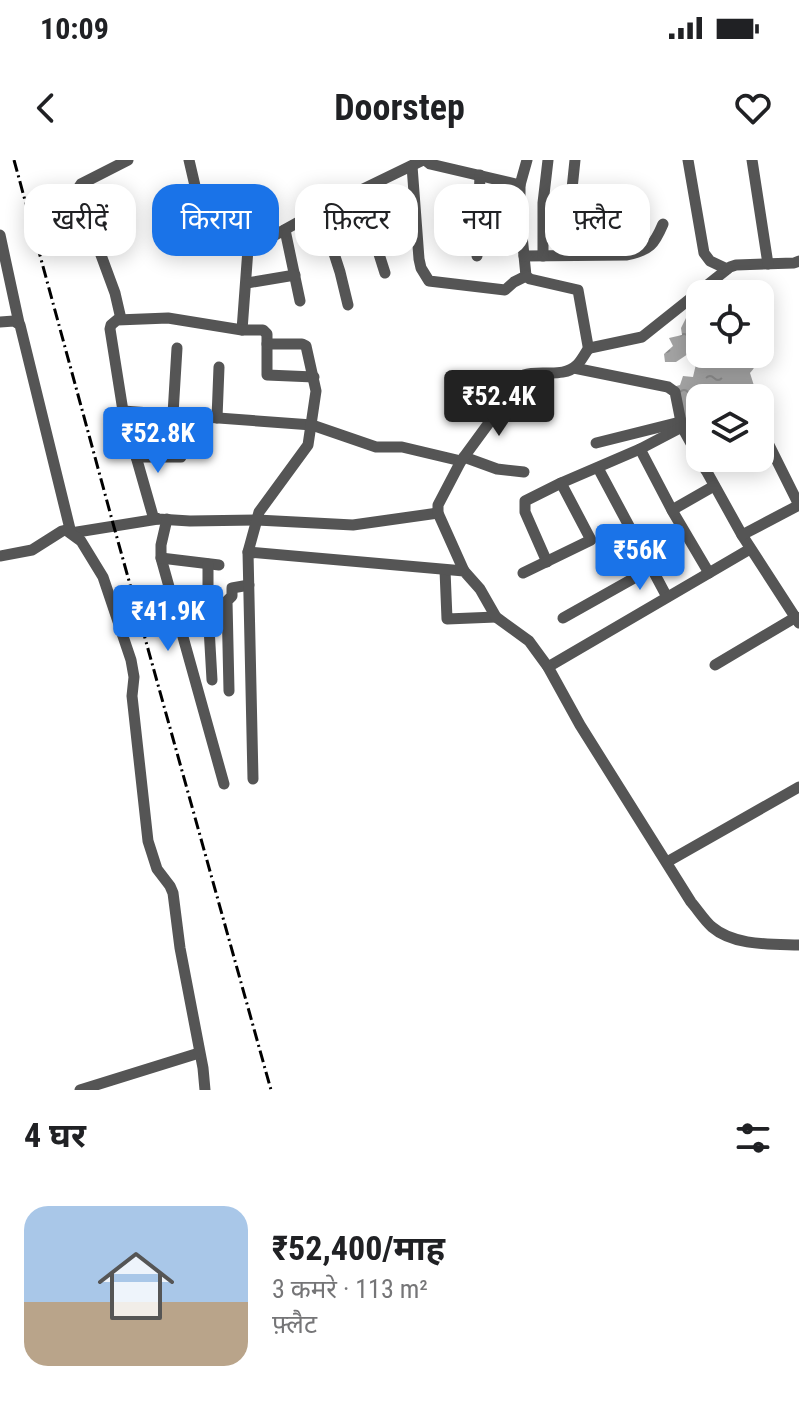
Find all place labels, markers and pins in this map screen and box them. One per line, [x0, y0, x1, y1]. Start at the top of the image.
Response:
pin: ₹52.4K [434, 370, 564, 438]
pin: ₹52.8K [93, 407, 223, 475]
pin: ₹56K [593, 524, 687, 592]
pin: ₹41.9K [103, 585, 233, 653]

